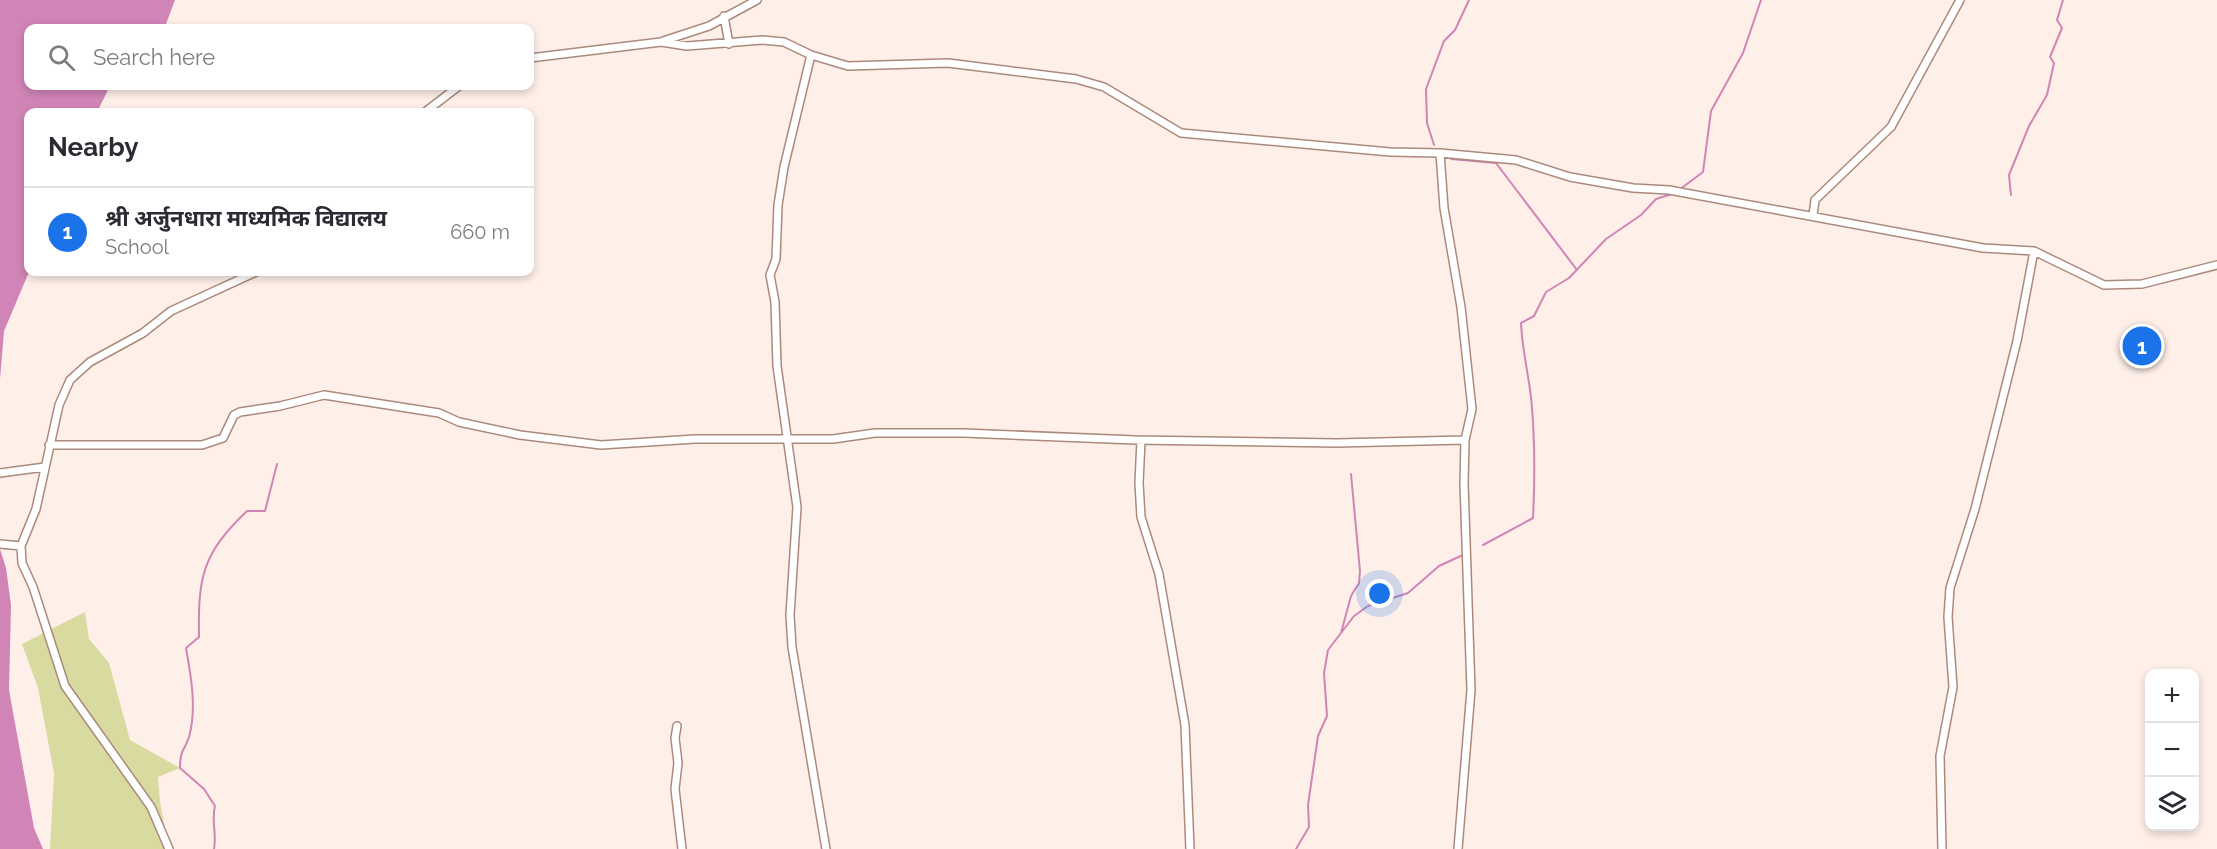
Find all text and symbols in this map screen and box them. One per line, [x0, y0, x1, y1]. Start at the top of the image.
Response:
search box [24, 24, 534, 90]
icon: search [45, 41, 78, 74]
text: Search here [93, 44, 215, 70]
text: Nearby [48, 132, 138, 162]
text: श्री अर्जुनधारा माध्यमिक विद्यालय [105, 205, 387, 231]
text: 1 [63, 220, 72, 244]
text: 660 m [450, 220, 510, 244]
text: School [105, 235, 169, 259]
pin: 1 [2122, 324, 2162, 368]
your location [1365, 579, 1394, 608]
map controls [2145, 669, 2199, 831]
button: + [2145, 669, 2199, 723]
button: − [2145, 723, 2199, 777]
button: layers [2145, 777, 2199, 831]

